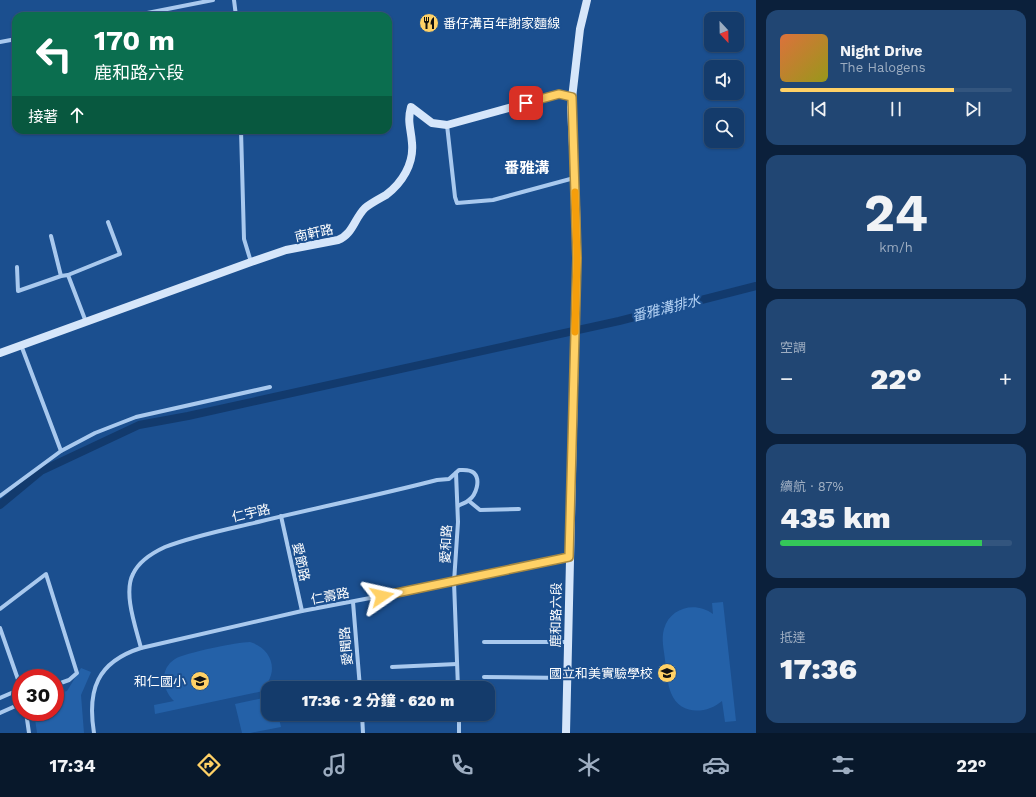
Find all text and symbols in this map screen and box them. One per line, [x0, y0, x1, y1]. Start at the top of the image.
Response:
restaurant icon: 番仔溝百年謝家麵線 [418, 12, 440, 34]
north arrow [704, 12, 744, 52]
map controls [704, 12, 744, 148]
place label: 番仔溝百年謝家麵線 [443, 16, 560, 31]
text: 170 m [94, 24, 175, 57]
icon: left [28, 28, 80, 80]
text: Night Drive [840, 42, 923, 60]
button: sound [704, 60, 744, 100]
text: The Halogens [840, 60, 926, 75]
text: 鹿和路六段 [94, 62, 184, 83]
pin [509, 86, 543, 120]
icon: arrive [515, 92, 537, 114]
icon: previous [808, 98, 830, 120]
icon: pause [885, 98, 907, 120]
icon: next [962, 98, 984, 120]
icon: ahead [66, 104, 88, 126]
text: 接著 [28, 108, 58, 126]
button: search [704, 108, 744, 148]
district label: 番雅溝 [504, 159, 550, 177]
text: 24 [864, 183, 928, 244]
street label: 南軒路 [293, 222, 335, 244]
text: km/h [879, 240, 913, 255]
water label: 番雅溝排水 [630, 292, 703, 324]
text: 空調 [780, 340, 806, 355]
text: 22° [870, 361, 922, 396]
text: − [780, 366, 793, 391]
text: + [999, 366, 1012, 391]
text: 續航 · 87% [780, 479, 844, 494]
text: 435 km [780, 500, 891, 535]
street label: 仁宇路 [230, 501, 272, 525]
street label: 愛和路 [437, 524, 455, 564]
street label: 愛節路 [290, 541, 312, 583]
position arrow [361, 575, 403, 617]
street label: 鹿和路六段 [548, 582, 564, 648]
street label: 仁壽路 [309, 585, 351, 607]
street label: 愛聞路 [337, 626, 355, 666]
text: 抵達 [780, 630, 806, 645]
text: 17:36 [780, 651, 857, 686]
school or university icon: 國立和美實驗學校 [656, 662, 678, 684]
place label: 國立和美實驗學校 [549, 666, 653, 681]
speed limit sign: 30 [12, 669, 64, 721]
school or university icon: 和仁國小 [189, 670, 211, 692]
place label: 和仁國小 [134, 674, 186, 689]
text: 17:36 · 2 分鐘 · 620 m [302, 692, 454, 710]
icon: directions [195, 751, 223, 779]
icon: music [321, 751, 349, 779]
icon: phone [448, 751, 476, 779]
icon: climate [575, 751, 603, 779]
icon: car [702, 751, 730, 779]
icon: filters [829, 751, 857, 779]
text: 17:34 [49, 755, 96, 776]
text: 22° [956, 755, 987, 776]

